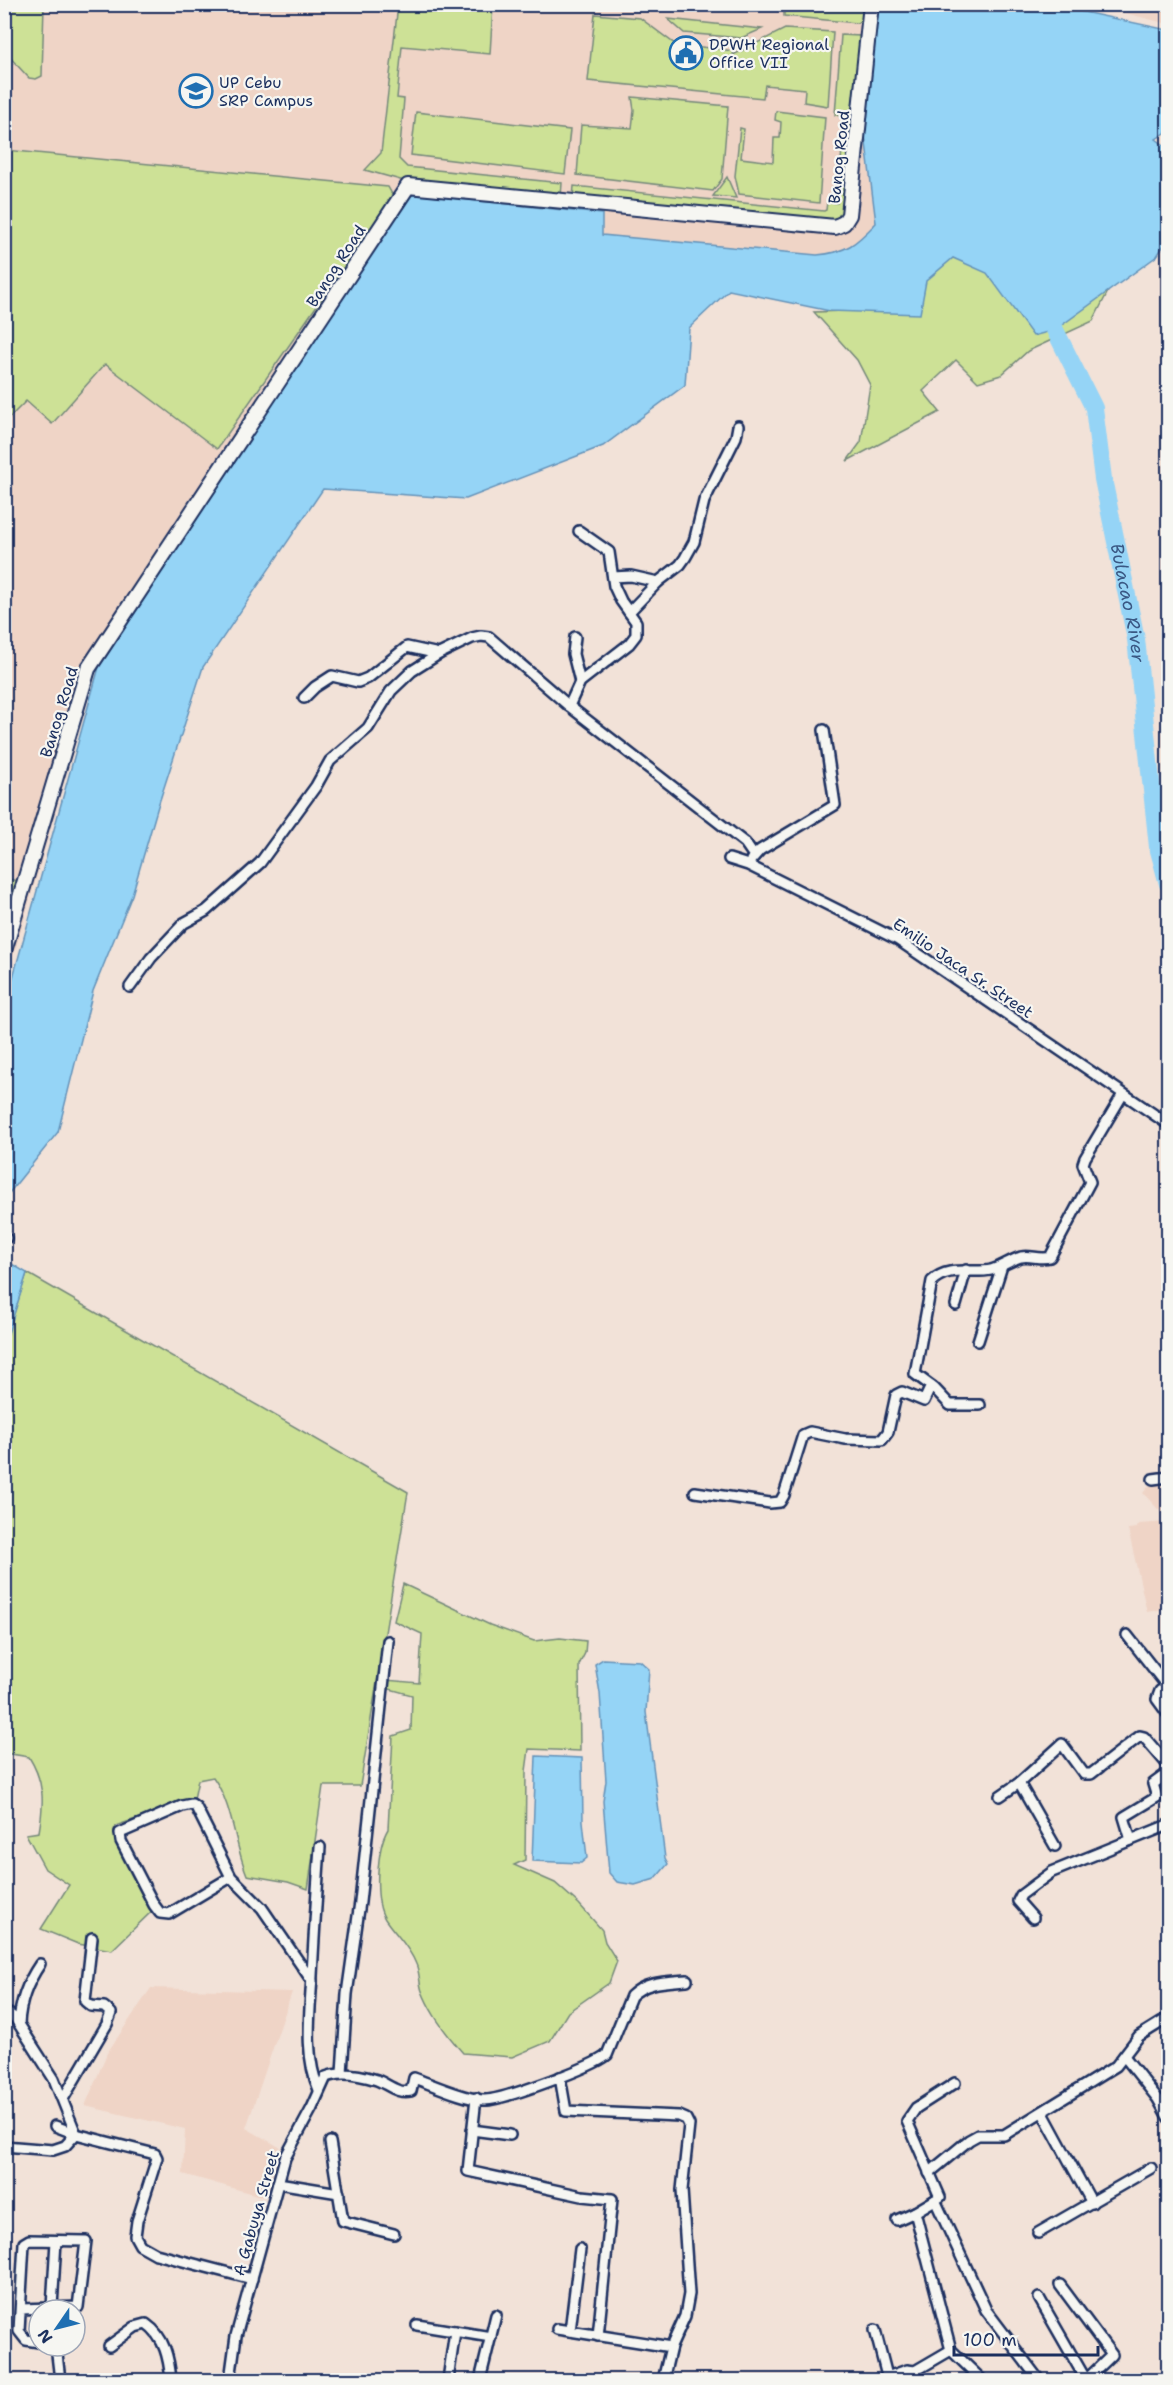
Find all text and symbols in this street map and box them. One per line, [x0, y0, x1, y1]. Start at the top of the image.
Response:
place label: DPWH Regional Office VII [709, 34, 829, 73]
public building icon: DPWH Regional Office VII [668, 35, 704, 71]
place label: UP Cebu SRP Campus [219, 72, 313, 111]
school or university icon: UP Cebu SRP Campus [178, 73, 214, 109]
street label: Banog Road [824, 109, 854, 205]
street label: Banog Road [302, 221, 370, 311]
water label: Bulacao River [1105, 541, 1150, 664]
street label: Banog Road [35, 664, 83, 760]
street label: Emilio Jaca Sr. Street [889, 913, 1037, 1023]
street label: A Gabuya Street [228, 2148, 284, 2278]
north arrow [27, 2298, 87, 2358]
scale bar [954, 2319, 1098, 2357]
text: N [33, 2325, 57, 2348]
text: 100 m [963, 2328, 1017, 2352]

